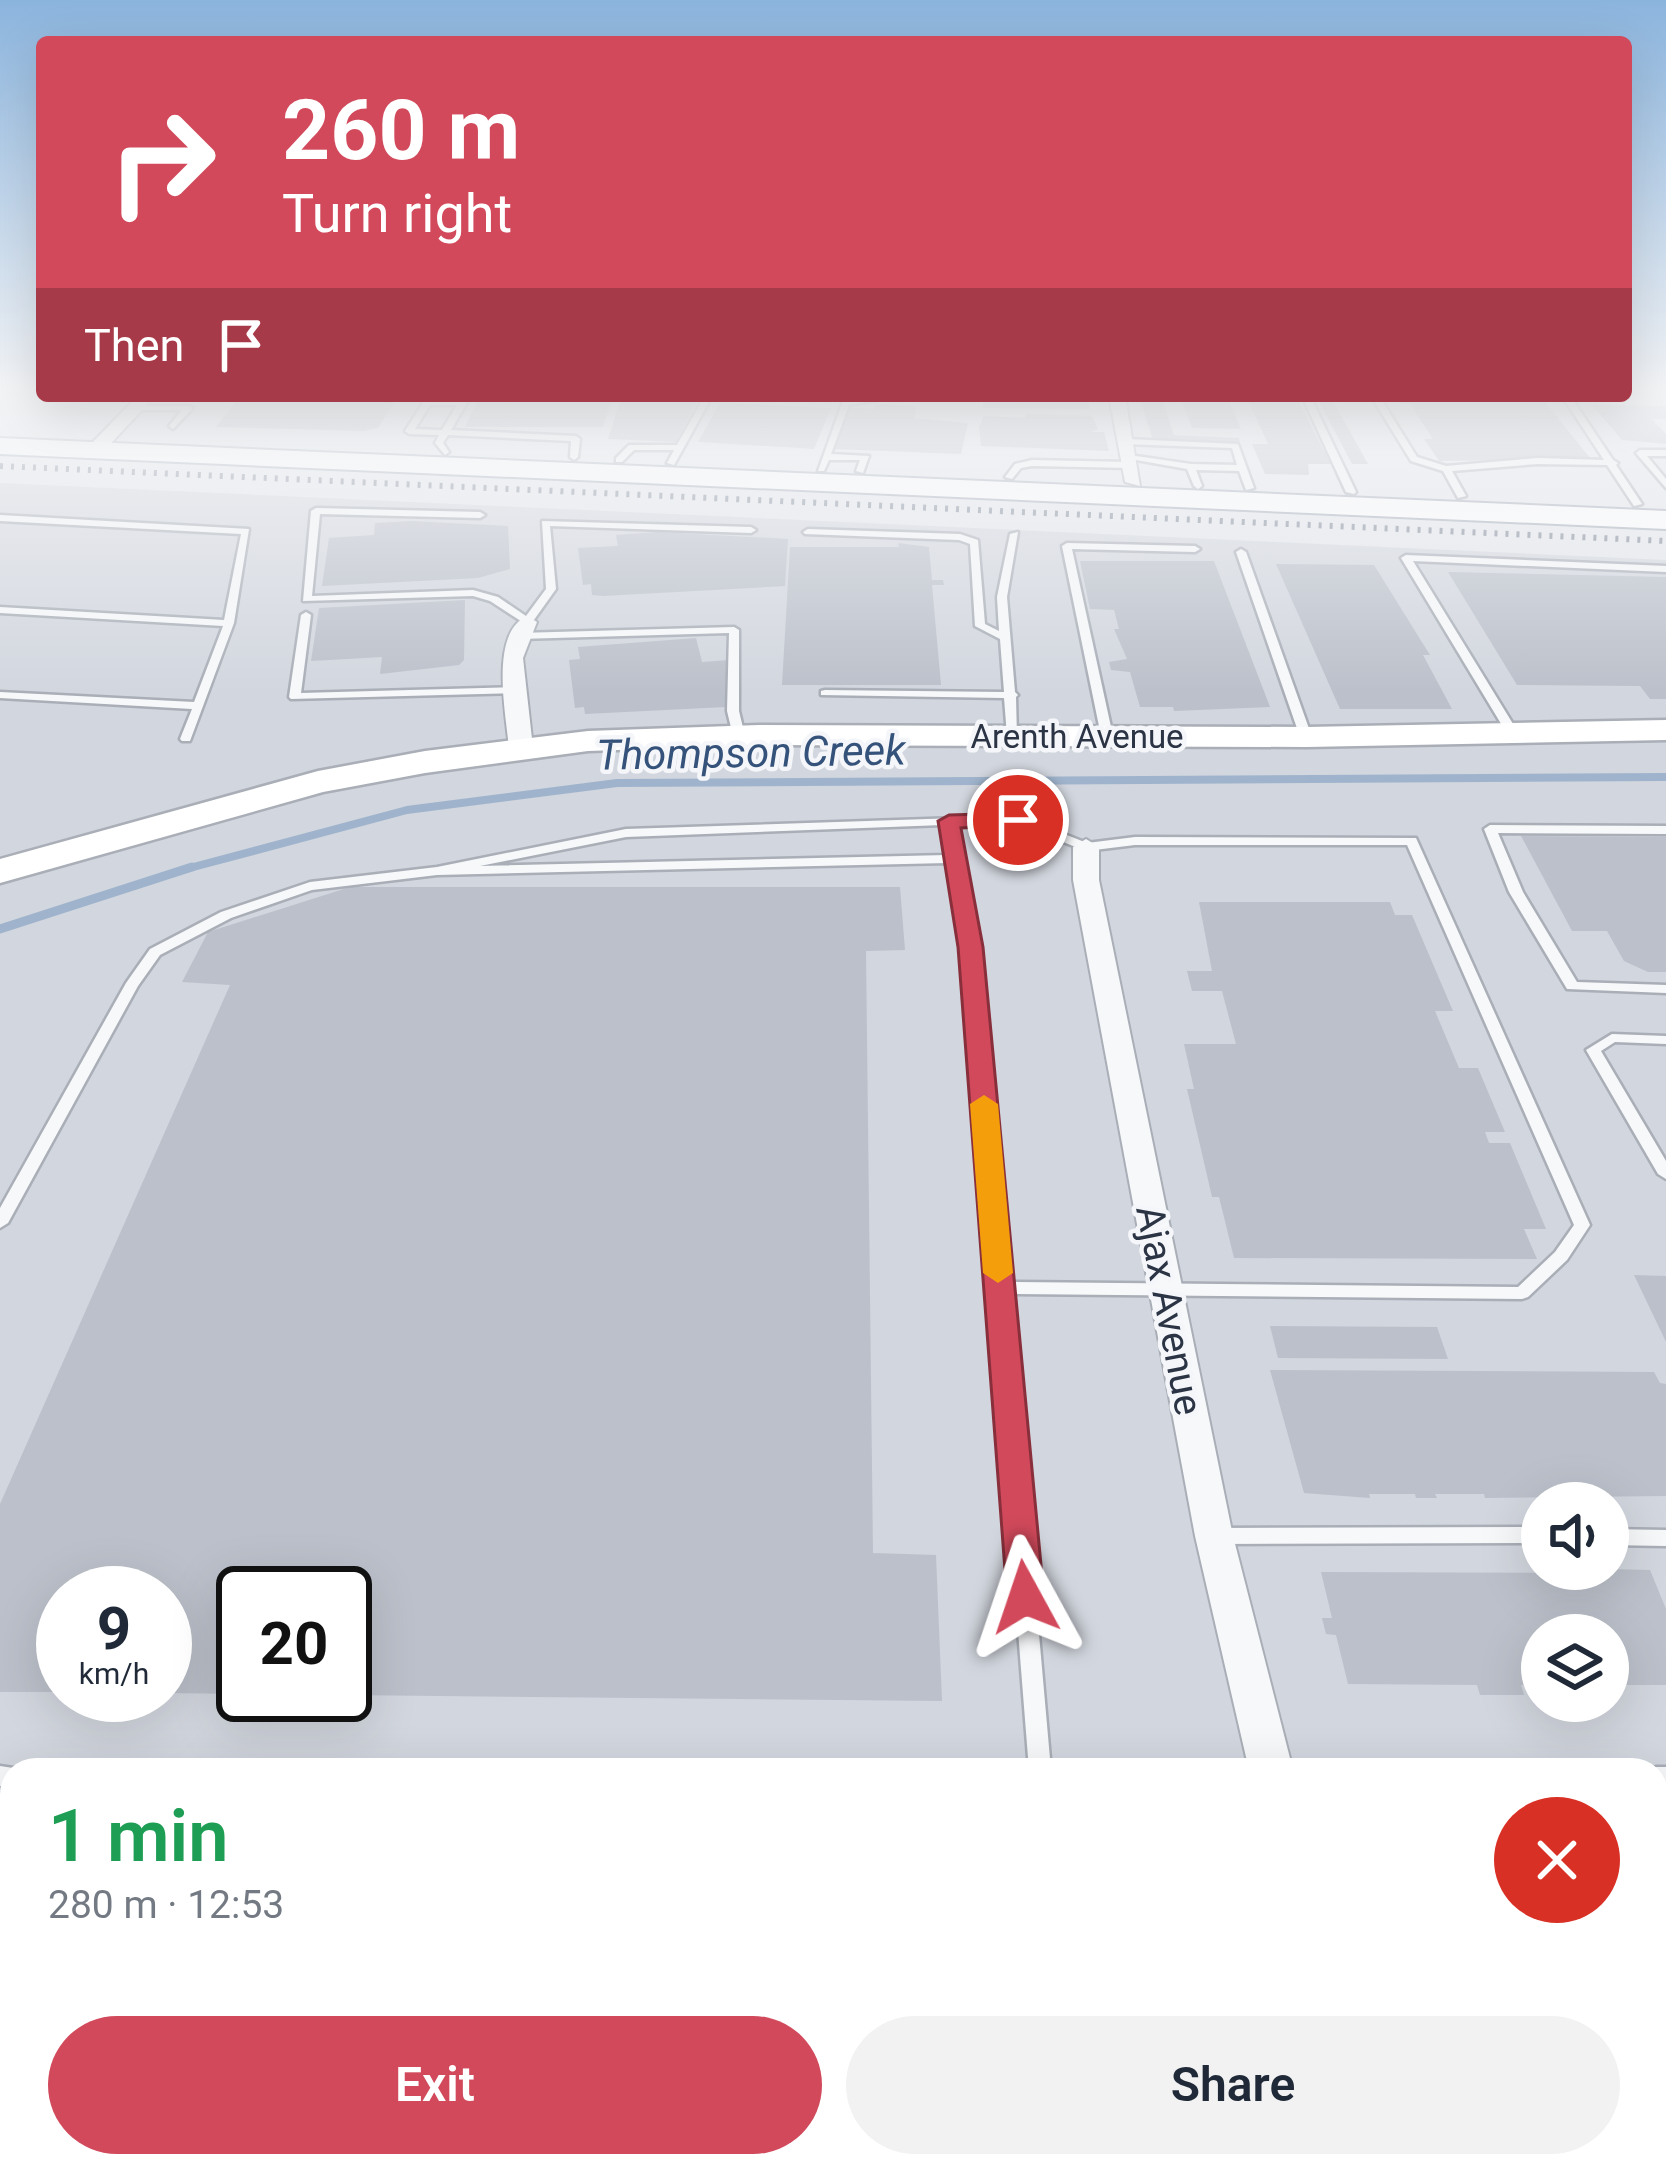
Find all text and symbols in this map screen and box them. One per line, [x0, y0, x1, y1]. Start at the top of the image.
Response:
text: 260 m [282, 81, 520, 180]
icon: right [84, 84, 240, 240]
text: Turn right [282, 182, 512, 245]
icon: arrive [208, 312, 274, 378]
text: Then [84, 319, 184, 372]
street label: Arenth Avenue [970, 717, 1184, 756]
water label: Thompson Creek [596, 725, 907, 780]
pin [967, 769, 1069, 871]
icon: arrive [985, 787, 1051, 853]
street label: Ajax Avenue [1126, 1201, 1212, 1419]
map controls [1521, 1482, 1629, 1722]
button: sound [1521, 1482, 1629, 1590]
position arrow [962, 1534, 1088, 1660]
speed limit sign: 20 [216, 1566, 372, 1722]
text: 9 [97, 1593, 131, 1664]
button: layers [1521, 1614, 1629, 1722]
text: km/h [79, 1656, 149, 1691]
text: 1 min [48, 1794, 229, 1879]
button: close [1494, 1797, 1620, 1923]
text: 280 m · 12:53 [48, 1882, 284, 1928]
button: Exit [48, 2016, 822, 2154]
button: Share [846, 2016, 1620, 2154]

